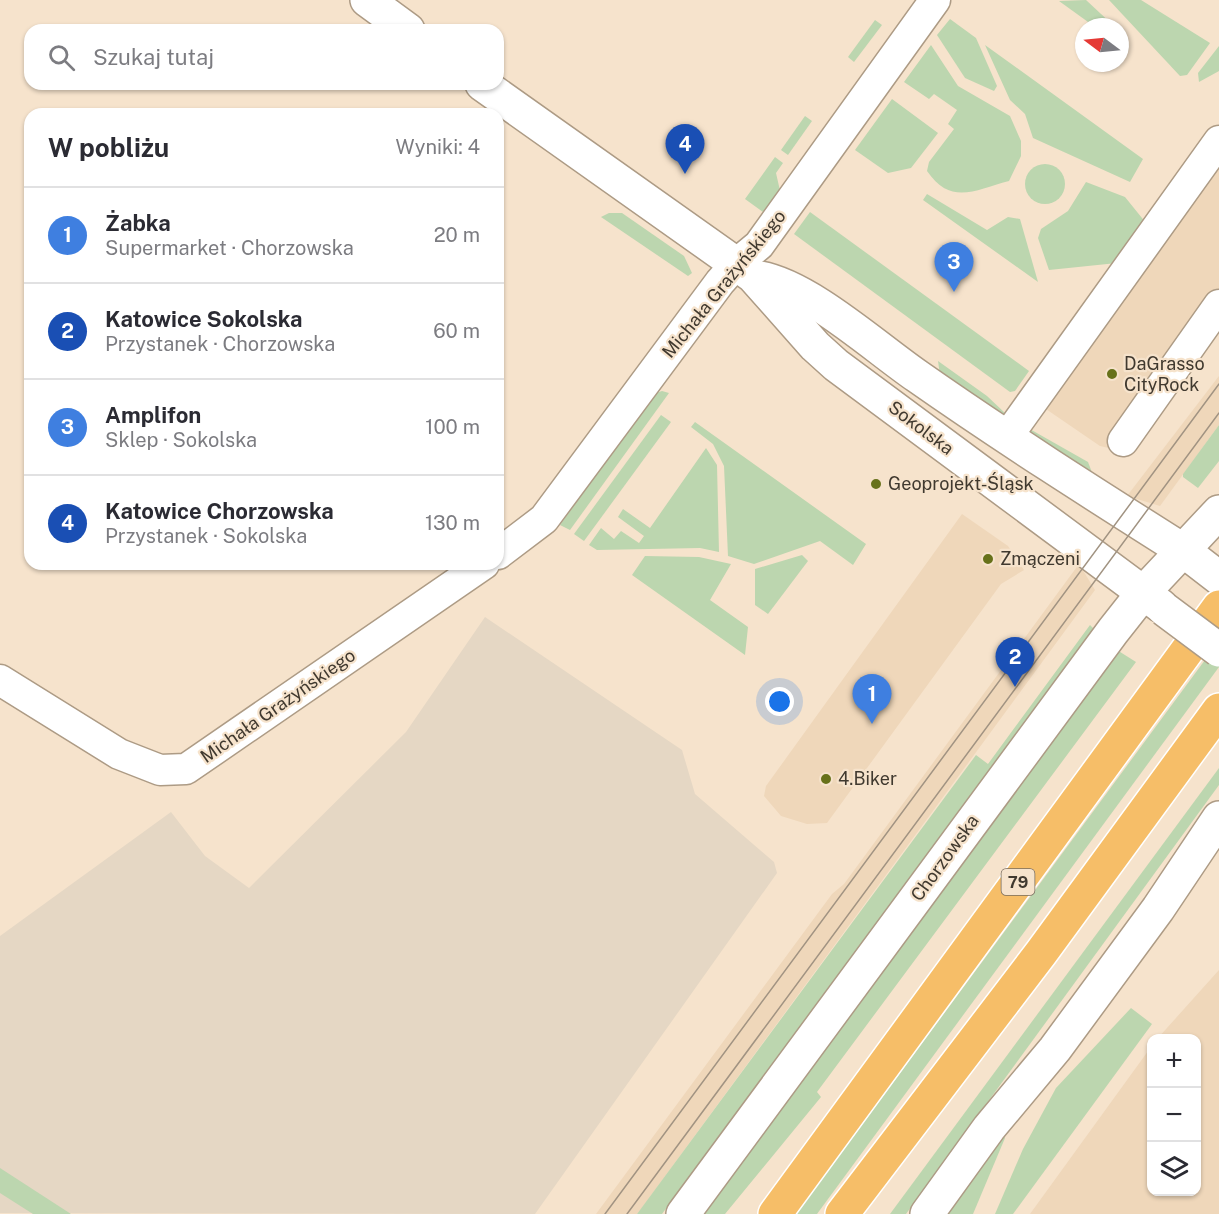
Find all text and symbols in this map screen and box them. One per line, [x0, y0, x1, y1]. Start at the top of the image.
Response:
north arrow [1075, 18, 1129, 72]
search box [24, 24, 504, 90]
icon: search [45, 41, 78, 74]
text: Szukaj tutaj [93, 44, 214, 70]
pin: 4 [666, 124, 704, 174]
text: W pobliżu [48, 132, 169, 163]
text: Wyniki: 4 [396, 135, 480, 159]
street label: Michała Grażyńskiego [658, 206, 790, 362]
text: Żabka [105, 210, 171, 236]
text: 1 [63, 223, 72, 247]
text: 20 m [434, 223, 480, 247]
text: Supermarket · Chorzowska [105, 236, 354, 260]
pin: 3 [934, 242, 974, 292]
text: Katowice Sokolska [105, 306, 303, 332]
text: 2 [61, 319, 74, 343]
text: 60 m [433, 319, 480, 343]
text: Przystanek · Chorzowska [105, 332, 335, 356]
place label: DaGrasso CityRock [1124, 353, 1205, 395]
marker: DaGrasso CityRock [1105, 367, 1119, 381]
street label: Sokolska [885, 396, 958, 459]
text: Amplifon [105, 402, 201, 428]
text: 3 [61, 415, 74, 439]
text: 100 m [425, 415, 480, 439]
text: Sklep · Sokolska [105, 428, 257, 452]
place label: Geoprojekt-Śląsk [888, 472, 1034, 494]
marker: Geoprojekt-Śląsk [869, 477, 883, 491]
text: Katowice Chorzowska [105, 498, 334, 524]
text: 4 [61, 511, 74, 535]
text: 130 m [425, 511, 480, 535]
text: Przystanek · Sokolska [105, 524, 307, 548]
place label: Zmączeni [1000, 548, 1080, 569]
marker: Zmączeni [981, 552, 995, 566]
pin: 2 [996, 638, 1034, 687]
street label: Michała Grażyńskiego [196, 644, 359, 767]
pin: 1 [852, 674, 892, 724]
your location [765, 687, 794, 716]
place label: 4.Biker [838, 768, 897, 789]
marker: 4.Biker [819, 772, 833, 786]
street label: Chorzowska [906, 810, 983, 905]
road number: 79 [1002, 869, 1034, 895]
map controls [1147, 1034, 1201, 1196]
button: + [1147, 1034, 1201, 1088]
button: − [1147, 1088, 1201, 1142]
button: layers [1147, 1142, 1201, 1196]

